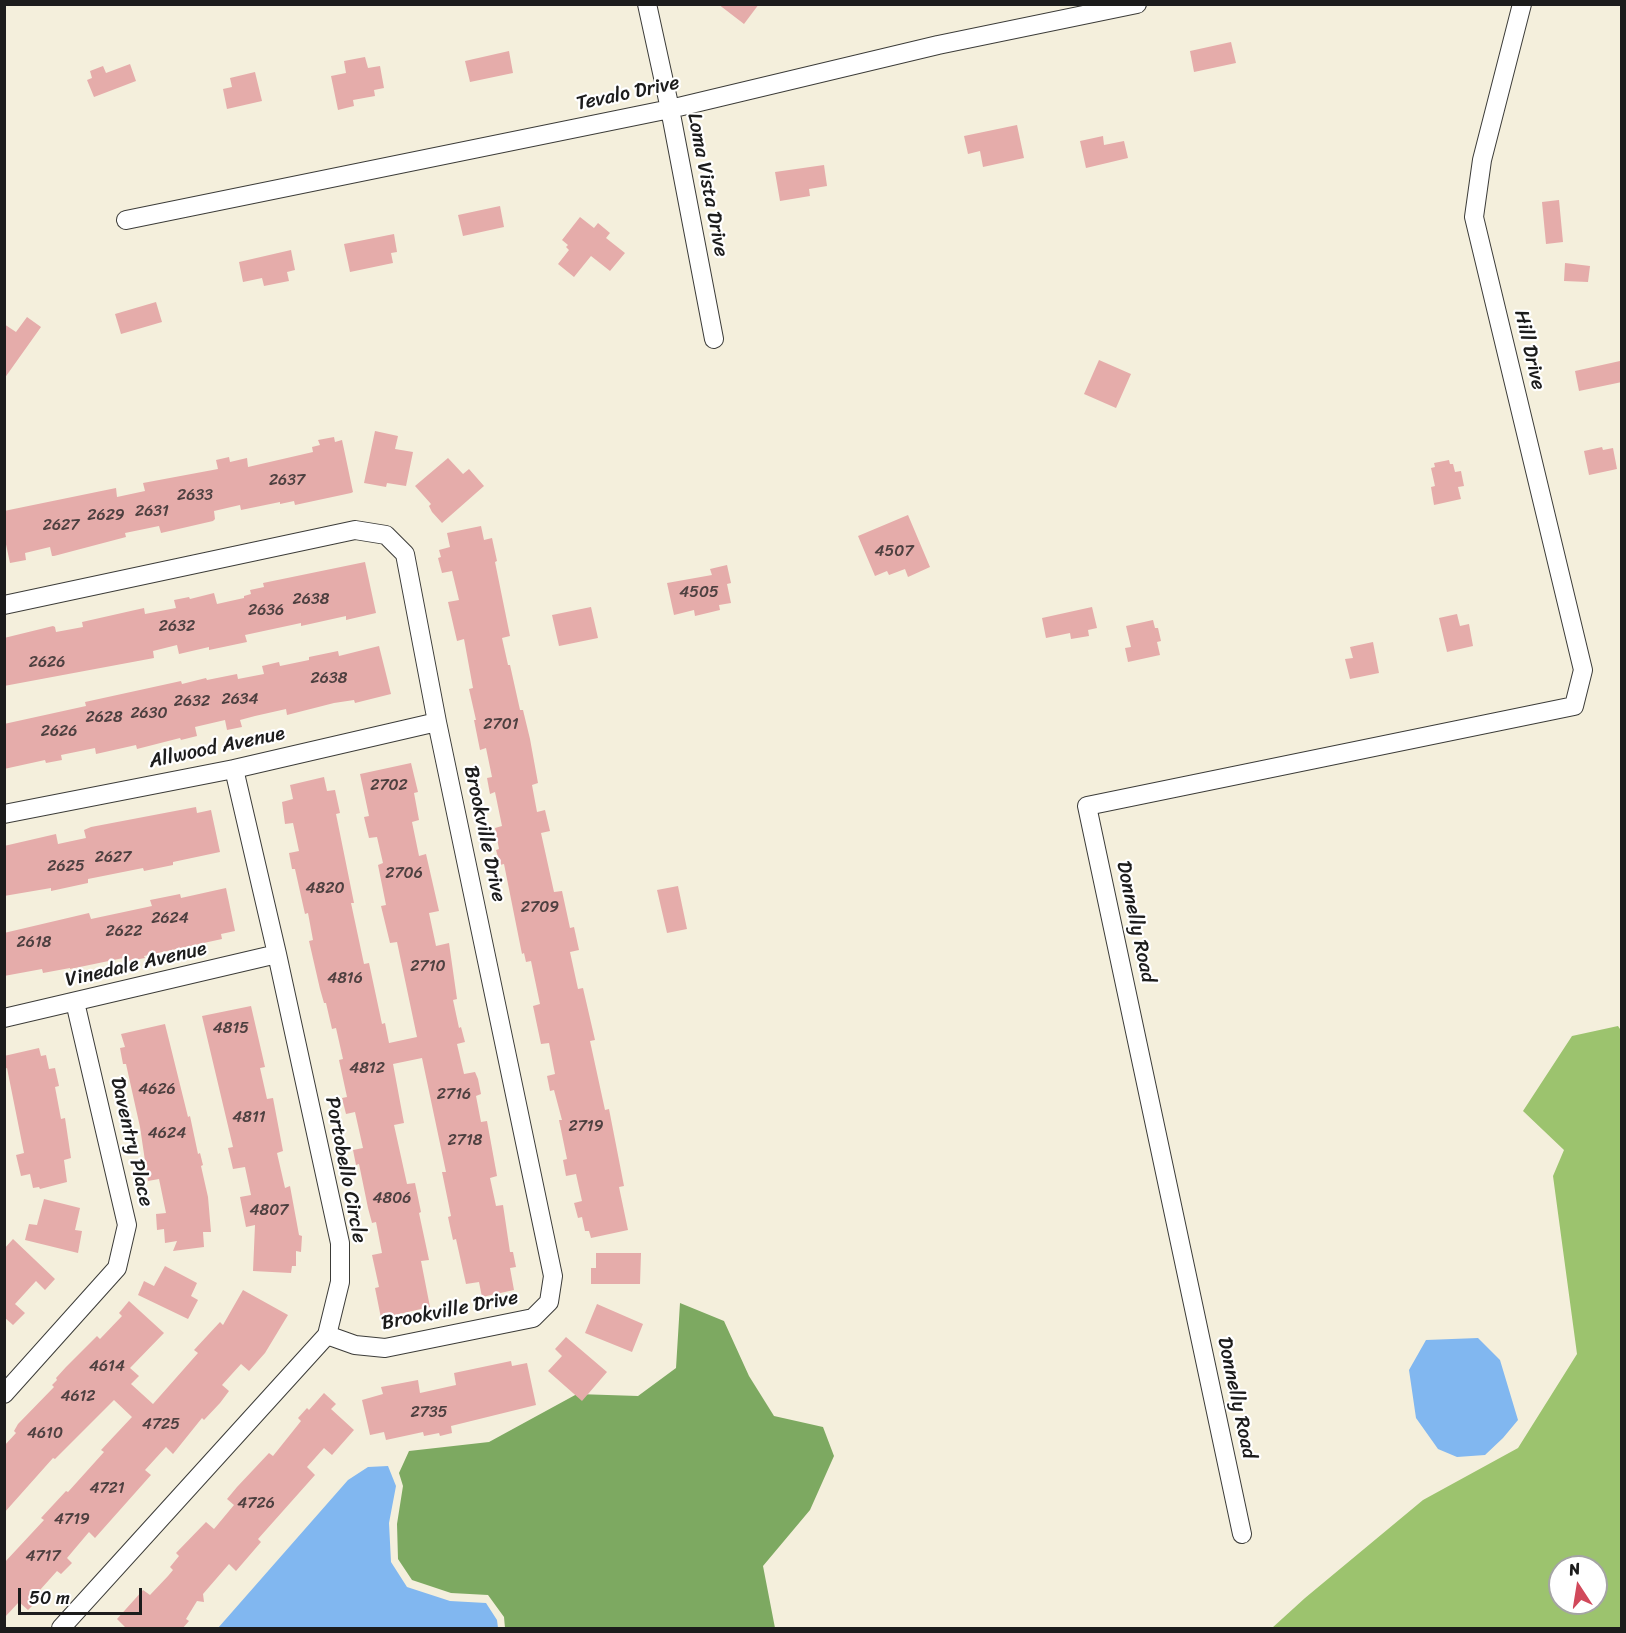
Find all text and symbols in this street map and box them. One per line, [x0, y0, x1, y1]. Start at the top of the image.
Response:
street label: Tevalo Drive [574, 71, 682, 117]
street label: Loma Vista Drive [681, 111, 733, 259]
street label: Hill Drive [1508, 308, 1550, 392]
house number: 2637 [269, 471, 305, 491]
house number: 2633 [177, 486, 213, 506]
house number: 2631 [135, 502, 169, 522]
house number: 2629 [87, 506, 125, 526]
house number: 2627 [43, 516, 79, 536]
house number: 4507 [874, 542, 914, 562]
house number: 4505 [679, 583, 719, 603]
house number: 2638 [293, 590, 329, 610]
house number: 2636 [248, 601, 284, 621]
house number: 2632 [159, 617, 195, 637]
house number: 2626 [29, 653, 65, 673]
house number: 2638 [311, 669, 347, 689]
house number: 2634 [221, 690, 259, 710]
house number: 2632 [174, 692, 210, 712]
house number: 2630 [130, 704, 168, 724]
house number: 2628 [85, 708, 123, 728]
house number: 2701 [483, 715, 519, 735]
house number: 2626 [41, 722, 77, 742]
street label: Allwood Avenue [147, 722, 287, 774]
street label: Brookville Drive [458, 764, 510, 904]
house number: 2702 [370, 776, 408, 796]
house number: 2627 [95, 848, 131, 868]
house number: 2625 [47, 857, 85, 877]
street label: Donnelly Road [1110, 859, 1160, 985]
house number: 2706 [385, 864, 423, 884]
house number: 4820 [306, 879, 344, 899]
house number: 2709 [521, 898, 559, 918]
house number: 2624 [151, 909, 189, 929]
house number: 2622 [106, 922, 142, 942]
house number: 2618 [17, 933, 51, 953]
street label: Vinedale Avenue [63, 937, 209, 993]
house number: 2710 [410, 957, 446, 977]
house number: 4816 [327, 969, 363, 989]
house number: 4815 [213, 1019, 249, 1039]
house number: 4812 [349, 1059, 385, 1079]
street label: Daventry Place [104, 1075, 158, 1209]
house number: 4626 [138, 1080, 176, 1100]
house number: 2716 [437, 1085, 471, 1105]
street label: Portobello Circle [319, 1095, 371, 1245]
house number: 4811 [232, 1108, 266, 1128]
house number: 2719 [568, 1117, 604, 1137]
house number: 4624 [148, 1124, 186, 1144]
house number: 2718 [448, 1131, 482, 1151]
house number: 4806 [373, 1189, 411, 1209]
house number: 4807 [250, 1201, 288, 1221]
street label: Brookville Drive [380, 1286, 520, 1336]
street label: Donnelly Road [1211, 1335, 1261, 1461]
house number: 4614 [89, 1357, 125, 1377]
house number: 4612 [60, 1387, 96, 1407]
house number: 2735 [411, 1403, 447, 1423]
house number: 4725 [142, 1415, 180, 1435]
house number: 4610 [27, 1424, 63, 1444]
house number: 4721 [89, 1479, 125, 1499]
house number: 4726 [237, 1494, 275, 1514]
house number: 4719 [54, 1510, 90, 1530]
house number: 4717 [25, 1547, 61, 1567]
text: N [1566, 1554, 1583, 1584]
north arrow [1548, 1555, 1608, 1615]
scale bar [21, 1576, 146, 1614]
text: 50 m [29, 1582, 70, 1614]

